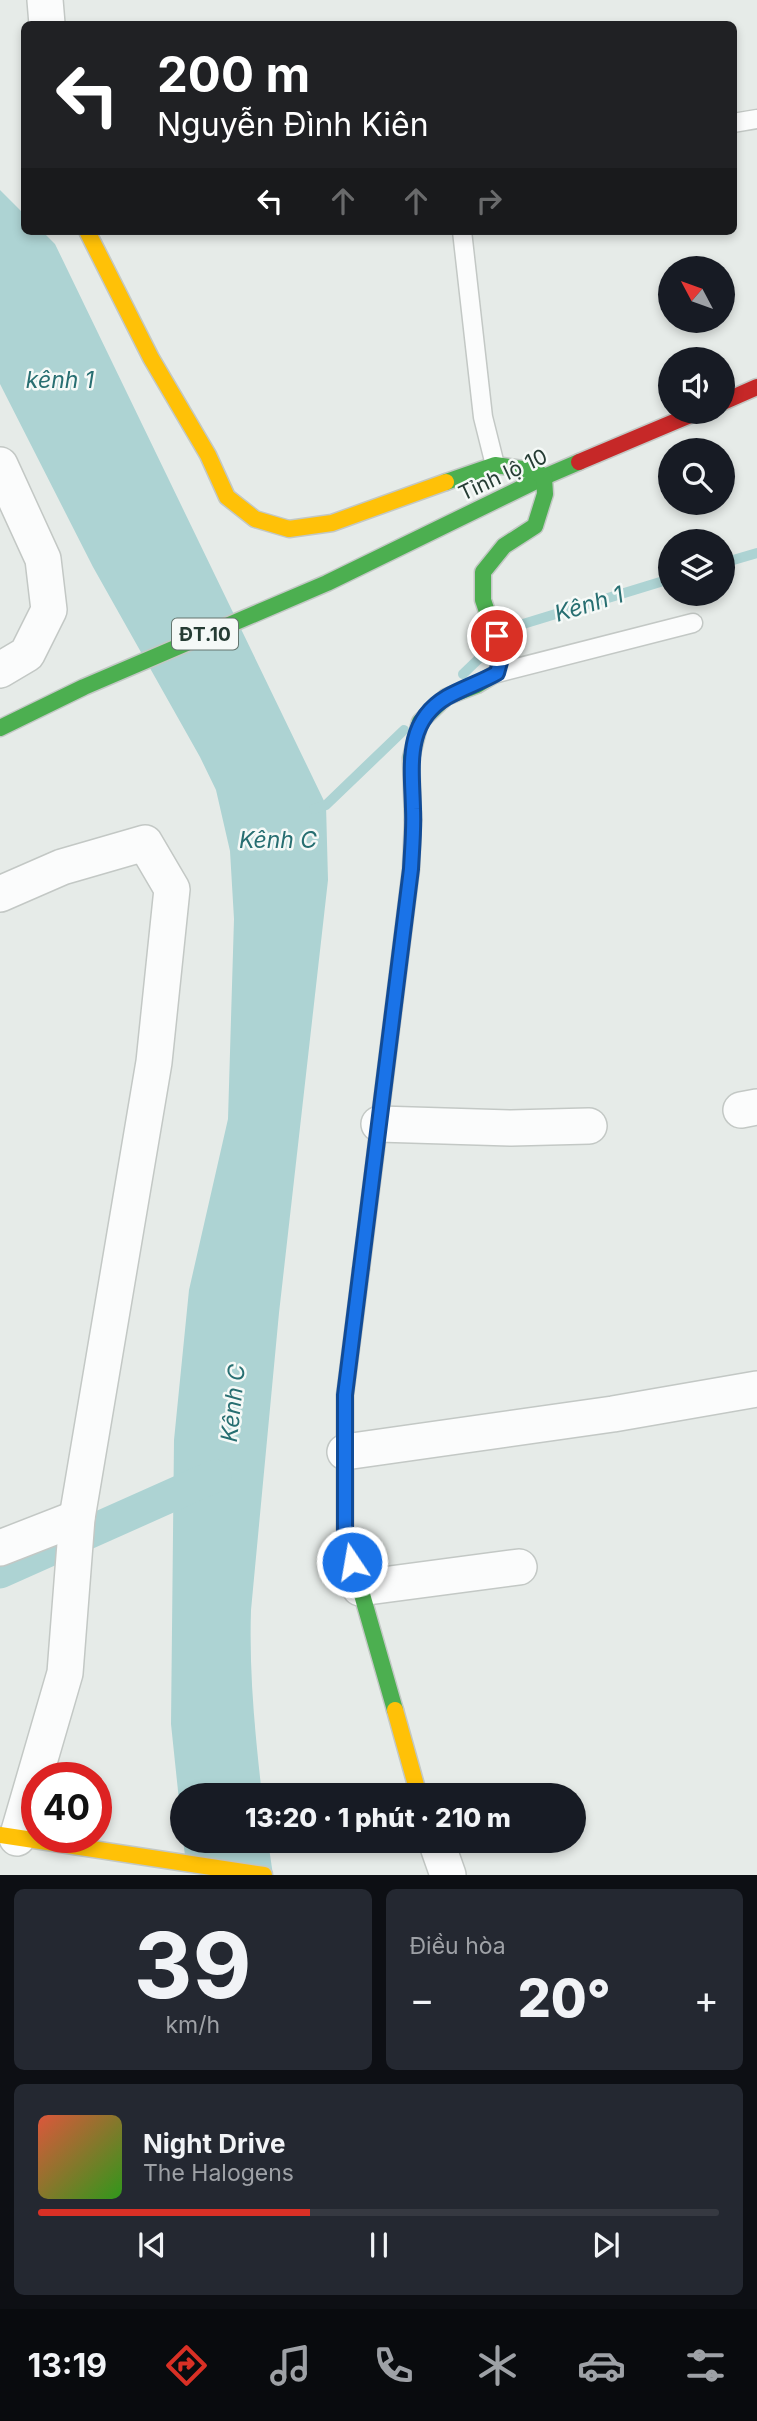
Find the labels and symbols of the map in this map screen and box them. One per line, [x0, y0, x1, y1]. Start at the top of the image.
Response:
north arrow [658, 256, 735, 332]
water label: kênh 1 [26, 366, 95, 394]
street label: Tỉnh lộ 10 [455, 443, 551, 506]
water label: Kênh 1 [551, 580, 628, 628]
pin [467, 606, 527, 666]
road number: ĐT.10 [172, 618, 238, 650]
water label: Kênh C [239, 826, 317, 854]
water label: Kênh C [215, 1362, 251, 1443]
position arrow [315, 1525, 389, 1599]
speed limit sign: 40 [21, 1762, 112, 1853]

